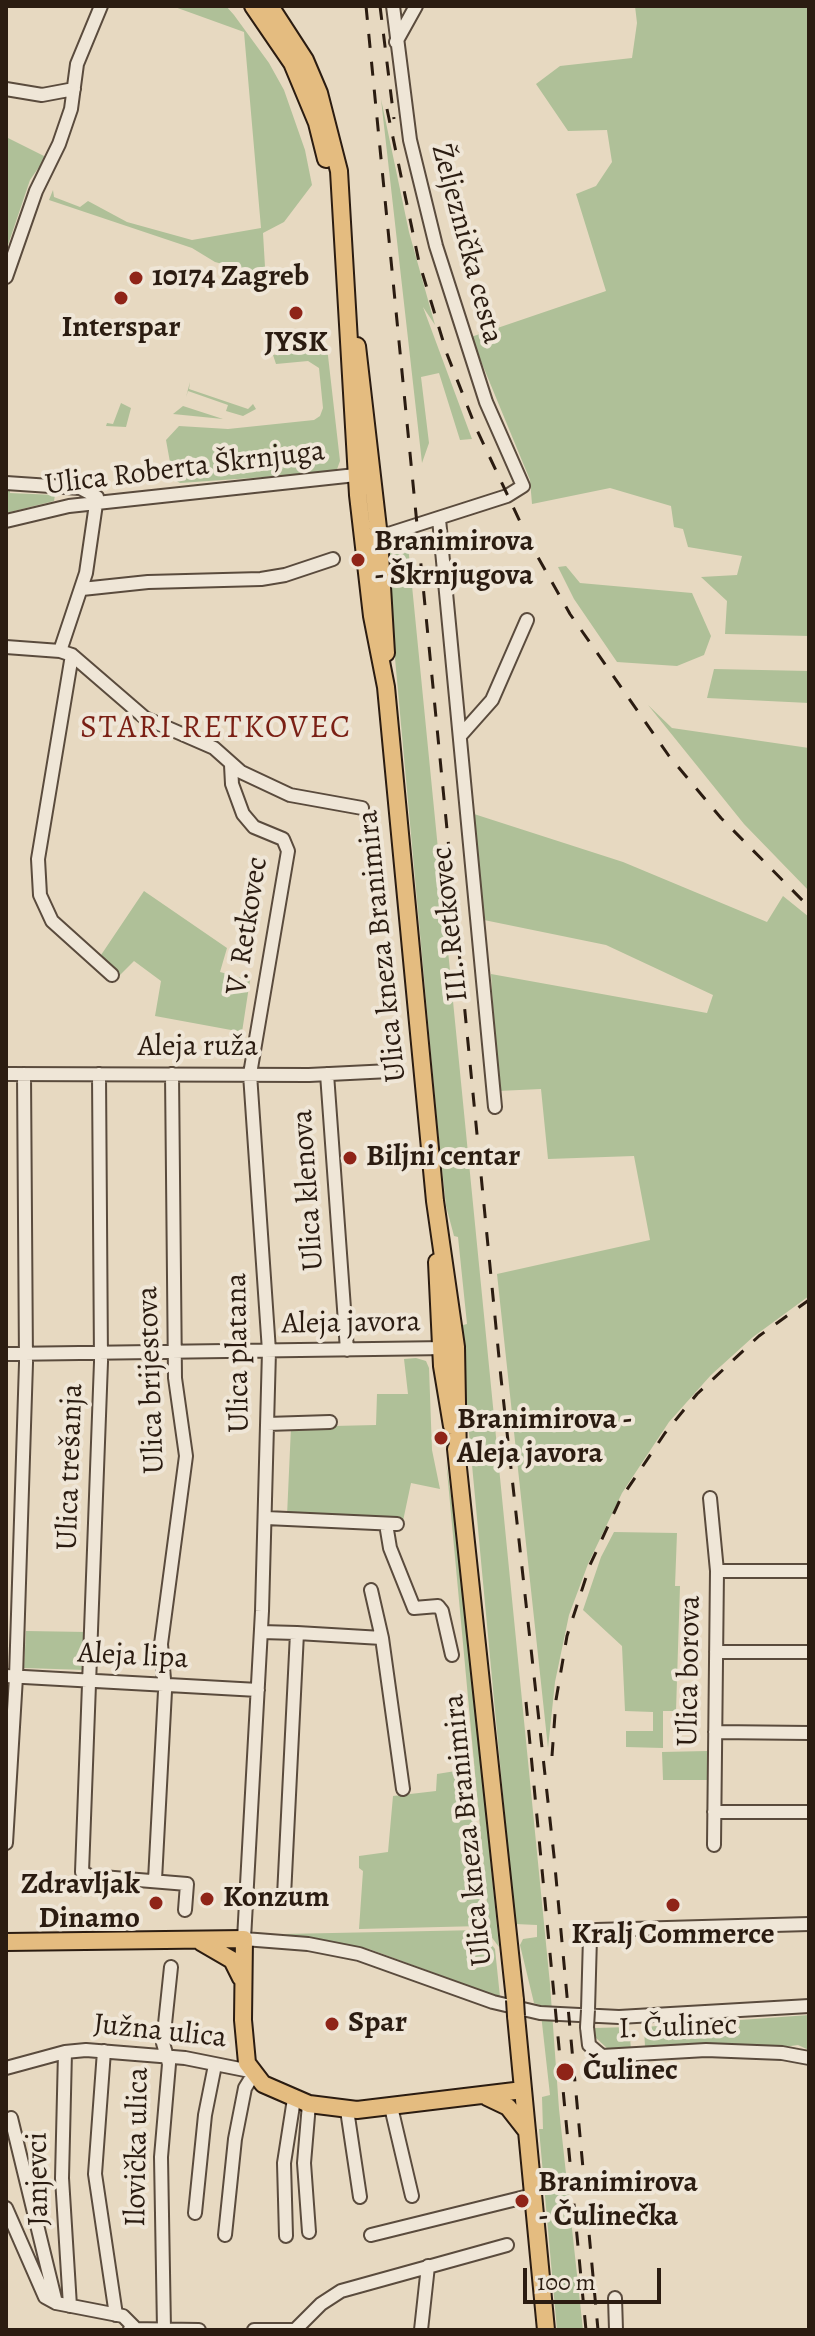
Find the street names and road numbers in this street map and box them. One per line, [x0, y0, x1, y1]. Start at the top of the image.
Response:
street label: Željeznička cesta [422, 140, 510, 348]
street label: Ulica Roberta Škrnjuga [43, 434, 327, 504]
street label: Ulica kneza Branimira [351, 808, 415, 1084]
street label: III. Retkovec [425, 845, 477, 1003]
street label: V. Retkovec [219, 855, 277, 997]
street label: Aleja ruža [138, 1030, 258, 1066]
street label: Ulica klenova [285, 1108, 333, 1272]
street label: Ulica platana [220, 1273, 258, 1433]
street label: Ulica brijestova [131, 1285, 173, 1475]
street label: Aleja javora [281, 1305, 421, 1343]
street label: Ulica trešanja [50, 1383, 92, 1551]
street label: Ulica borova [671, 1595, 709, 1747]
street label: Aleja lipa [77, 1636, 189, 1678]
street label: Ulica kneza Branimira [437, 1692, 501, 1968]
street label: Južna ulica [92, 2007, 228, 2057]
street label: I. Čulinec [618, 2008, 738, 2048]
street label: Ilovička ulica [119, 2067, 157, 2227]
street label: Janjevci [20, 2132, 58, 2226]

